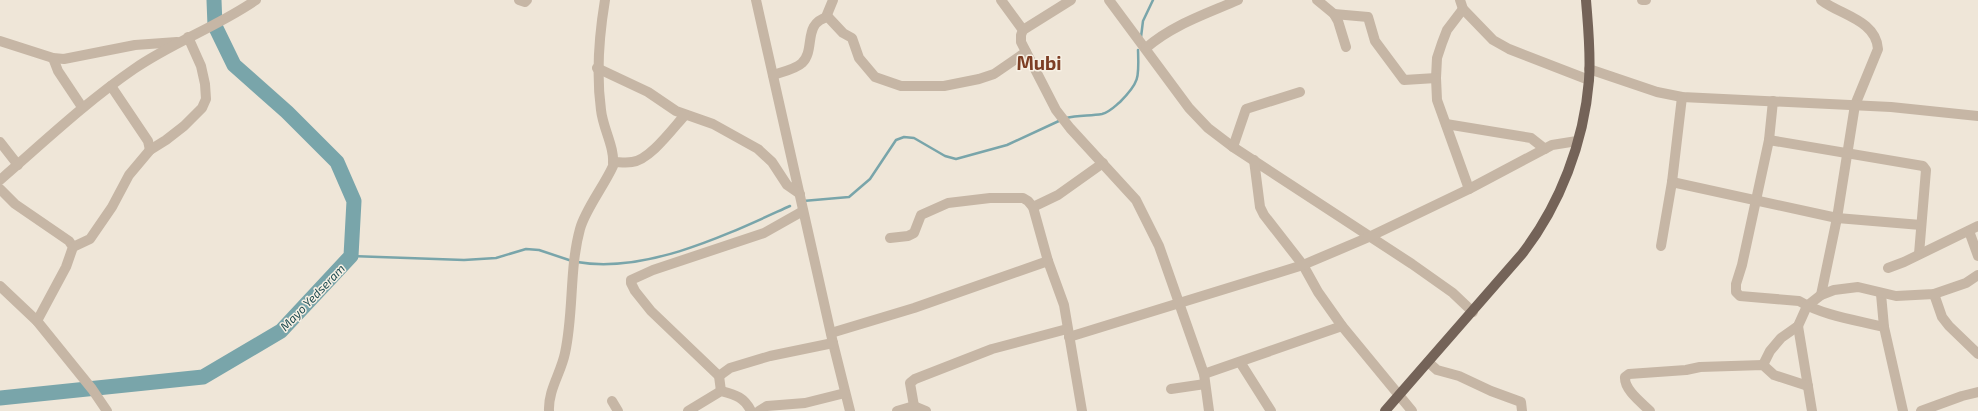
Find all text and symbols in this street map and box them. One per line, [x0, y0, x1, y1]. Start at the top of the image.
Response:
district label: Mubi [1016, 51, 1062, 74]
water label: Mayo Yedseram [277, 261, 348, 334]

